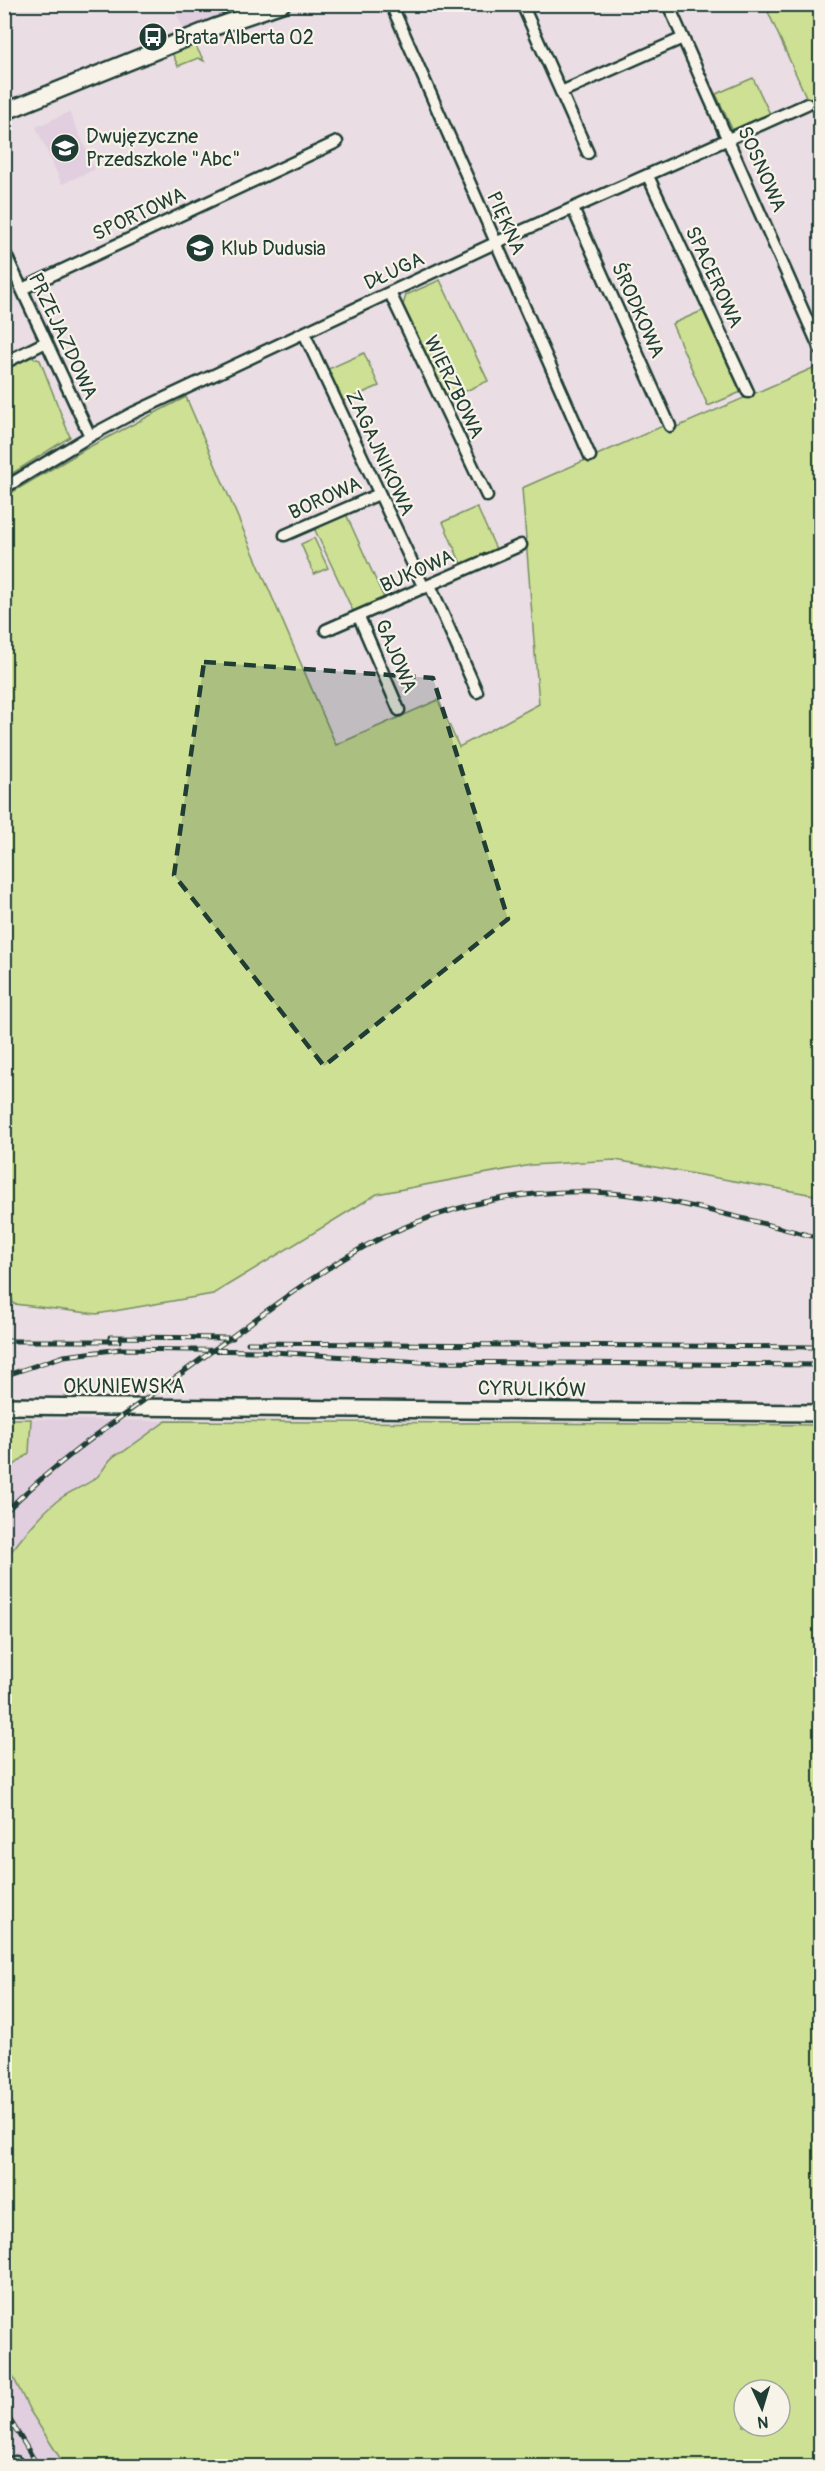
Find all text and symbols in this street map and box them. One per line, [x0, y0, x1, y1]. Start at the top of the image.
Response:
bus stop icon: Brata Alberta 02 [137, 21, 169, 53]
place label: Brata Alberta 02 [174, 25, 314, 50]
street label: SOSNOWA [732, 122, 792, 216]
place label: Dwujęzyczne Przedszkole "Abc" [86, 124, 240, 172]
school or university icon: Dwujęzyczne Przedszkole "Abc" [49, 132, 81, 164]
street label: SPORTOWA [89, 182, 189, 246]
street label: PIĘKNA [481, 188, 531, 258]
street label: SPACEROWA [680, 222, 748, 332]
school or university icon: Klub Dudusia [184, 232, 216, 264]
place label: Klub Dudusia [221, 236, 326, 261]
street label: DŁUGA [360, 246, 428, 296]
street label: ŚRODKOWA [606, 258, 670, 362]
street label: PRZEJAZDOWA [23, 269, 103, 403]
street label: WIERZBOWA [418, 332, 490, 442]
street label: ZAGAJNIKOWA [340, 386, 420, 520]
street label: BOROWA [285, 471, 365, 525]
street label: BUKOWA [376, 544, 458, 598]
street label: GAJOWA [369, 615, 423, 697]
street label: OKUNIEWSKA [63, 1374, 185, 1399]
street label: CYRULIKÓW [478, 1376, 586, 1402]
north arrow [732, 2378, 792, 2438]
text: N [757, 2412, 769, 2432]

